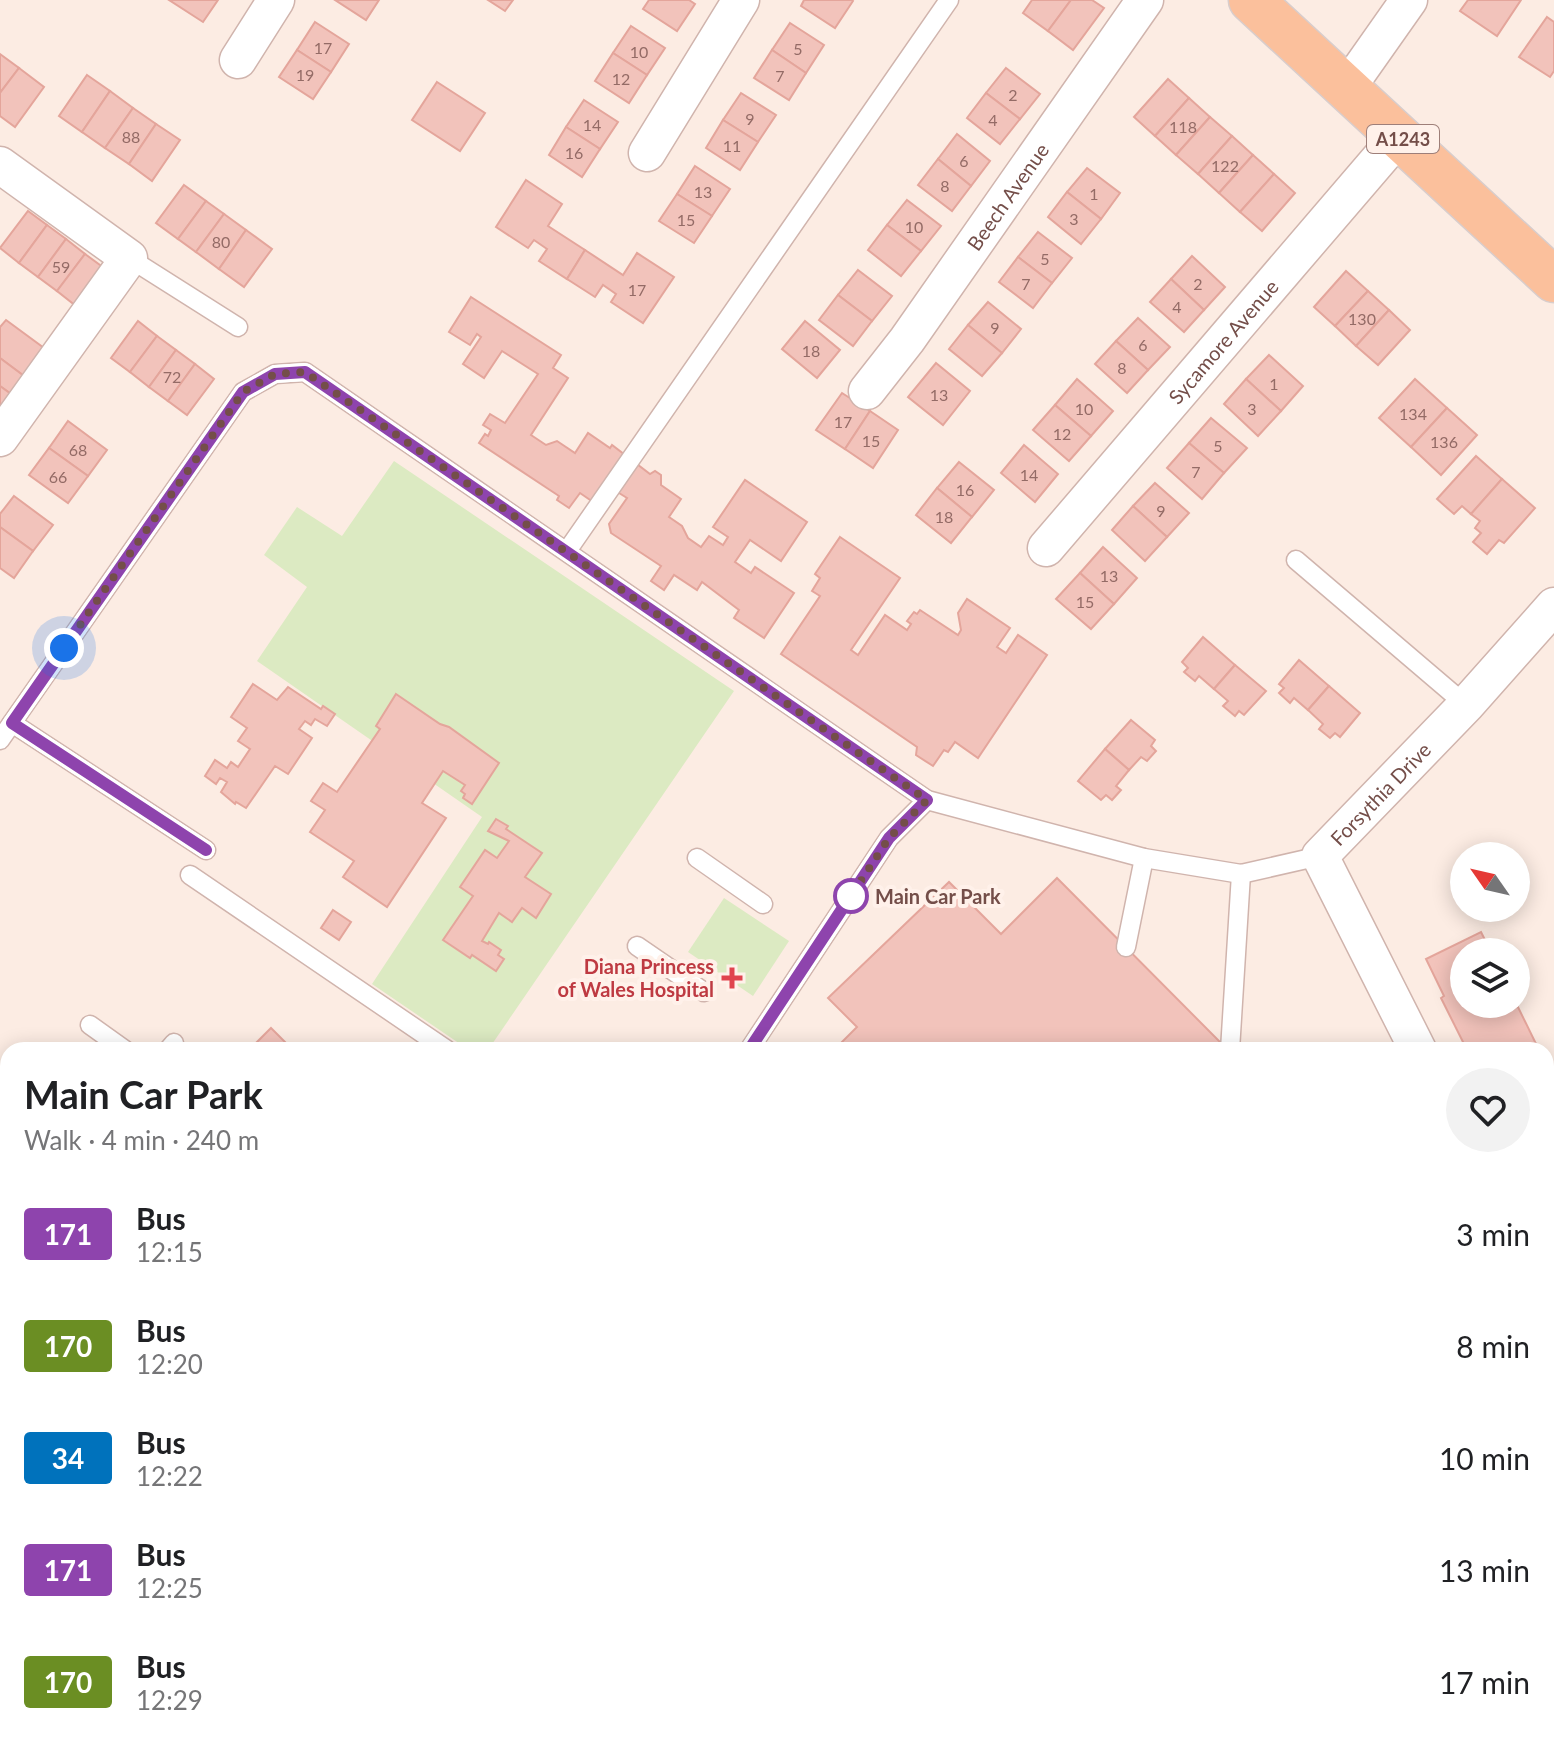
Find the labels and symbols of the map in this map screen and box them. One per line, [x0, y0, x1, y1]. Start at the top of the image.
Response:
house number: 17 [314, 38, 332, 57]
house number: 5 [793, 39, 803, 58]
house number: 10 [630, 42, 648, 61]
house number: 19 [296, 65, 314, 84]
house number: 7 [775, 66, 785, 85]
house number: 12 [612, 69, 630, 88]
house number: 2 [1008, 85, 1018, 104]
house number: 9 [745, 109, 755, 128]
house number: 4 [988, 110, 998, 129]
house number: 14 [583, 115, 601, 134]
house number: 118 [1169, 117, 1197, 136]
road number: A1243 [1367, 125, 1439, 153]
house number: 88 [122, 127, 140, 146]
house number: 11 [723, 136, 741, 155]
street label: Beech Avenue [962, 138, 1053, 255]
house number: 16 [565, 143, 583, 162]
house number: 6 [959, 151, 969, 170]
house number: 122 [1211, 156, 1239, 175]
house number: 8 [940, 176, 950, 195]
house number: 13 [694, 182, 712, 201]
house number: 1 [1089, 184, 1099, 203]
house number: 3 [1069, 209, 1079, 228]
house number: 15 [677, 210, 695, 229]
house number: 10 [905, 217, 923, 236]
house number: 80 [212, 232, 230, 251]
house number: 5 [1040, 249, 1050, 268]
house number: 59 [52, 257, 70, 276]
house number: 7 [1021, 274, 1031, 293]
house number: 2 [1193, 274, 1203, 293]
street label: Sycamore Avenue [1163, 275, 1283, 408]
house number: 17 [628, 280, 646, 299]
house number: 4 [1172, 297, 1182, 316]
house number: 130 [1348, 309, 1376, 328]
house number: 9 [990, 318, 1000, 337]
house number: 6 [1138, 335, 1148, 354]
house number: 18 [802, 341, 820, 360]
house number: 8 [1117, 358, 1127, 377]
house number: 72 [163, 367, 181, 386]
house number: 1 [1269, 374, 1279, 393]
house number: 13 [930, 385, 948, 404]
house number: 10 [1075, 399, 1093, 418]
house number: 3 [1247, 399, 1257, 418]
house number: 134 [1399, 404, 1427, 423]
house number: 17 [834, 412, 852, 431]
house number: 12 [1053, 424, 1071, 443]
house number: 15 [862, 431, 880, 450]
house number: 136 [1430, 432, 1458, 451]
house number: 5 [1213, 436, 1223, 455]
house number: 68 [69, 440, 87, 459]
house number: 7 [1191, 462, 1201, 481]
house number: 14 [1020, 465, 1038, 484]
house number: 66 [49, 467, 67, 486]
house number: 16 [956, 480, 974, 499]
house number: 9 [1156, 501, 1166, 520]
house number: 18 [935, 507, 953, 526]
house number: 13 [1100, 566, 1118, 585]
house number: 15 [1076, 592, 1094, 611]
your location [44, 628, 84, 668]
street label: Forsythia Drive [1325, 737, 1435, 850]
north arrow [1450, 842, 1530, 922]
marker: Main Car Park [834, 879, 868, 913]
place label: Main Car Park [875, 884, 1001, 908]
place label: Diana Princess of Wales Hospital [558, 954, 714, 1001]
marker: Diana Princess of Wales Hospital [721, 967, 743, 989]

